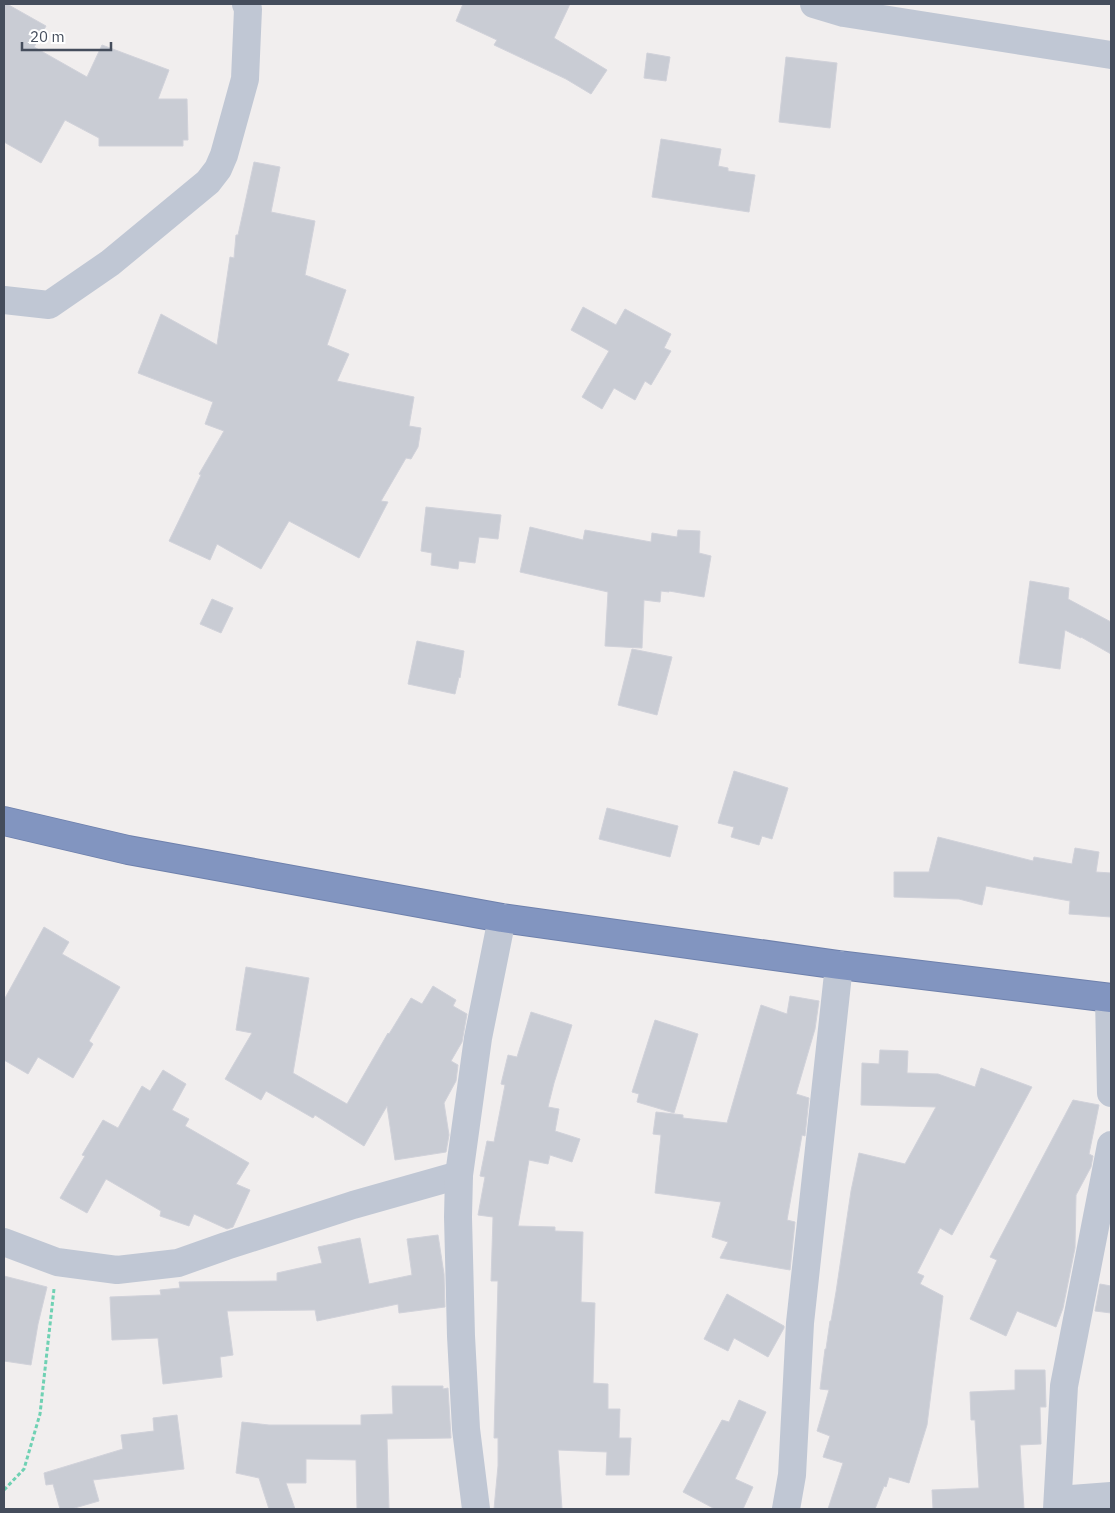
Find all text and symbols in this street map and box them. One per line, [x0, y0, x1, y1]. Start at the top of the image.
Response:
scale bar [22, 20, 111, 52]
text: 20 m [30, 27, 65, 46]

